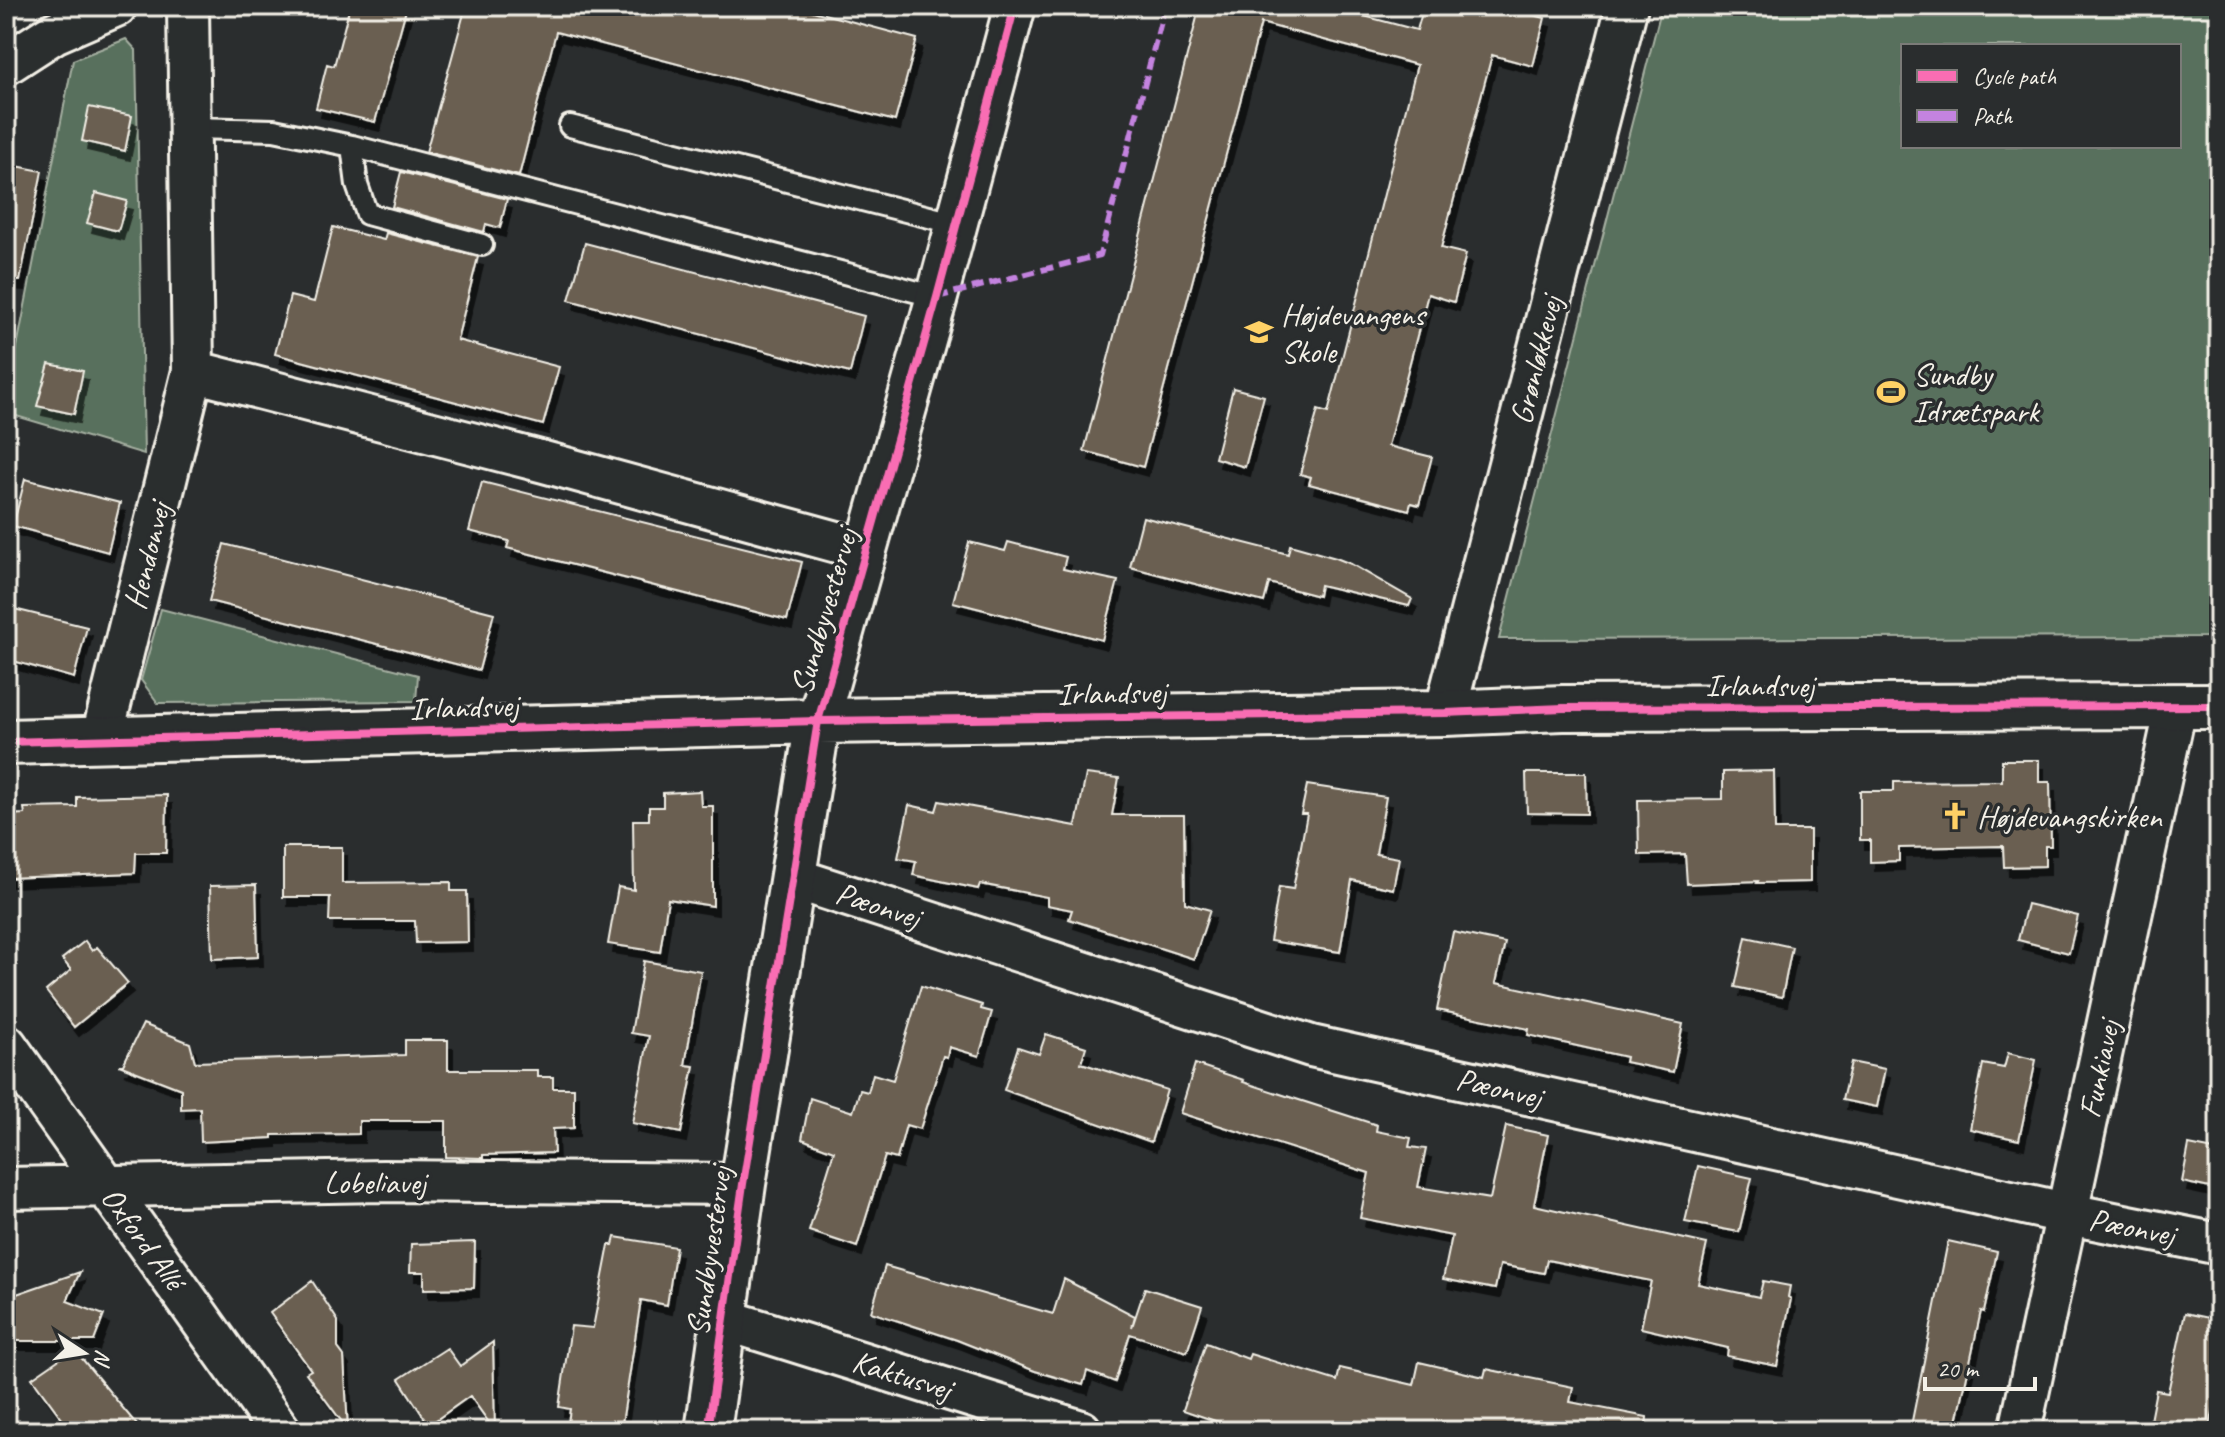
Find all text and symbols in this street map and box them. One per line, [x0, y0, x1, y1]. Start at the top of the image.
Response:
legend [1901, 44, 2181, 148]
text: Cycle path [1973, 61, 2057, 91]
text: Path [1973, 101, 2014, 131]
street label: Grønløkkevej [1500, 288, 1573, 428]
place label: Højdevangens Skole [1281, 294, 1428, 372]
school or university icon: Højdevangens Skole [1244, 317, 1274, 347]
place label: Sundby Idrætspark [1913, 354, 2041, 432]
sports icon: Sundby Idrætspark [1876, 377, 1906, 407]
street label: Hendonvej [114, 494, 181, 614]
street label: Sundbyvestervej [781, 520, 868, 699]
street label: Irlandsvej [1706, 665, 1818, 706]
street label: Irlandsvej [1057, 671, 1170, 714]
street label: Irlandsvej [409, 684, 523, 729]
place label: Højdevangskirken [1977, 796, 2163, 837]
church icon: Højdevangskirken [1940, 801, 1970, 831]
street label: Pæonvej [831, 872, 929, 939]
street label: Funkiavej [2069, 1013, 2130, 1122]
street label: Pæonvej [1452, 1058, 1549, 1118]
street label: Sundbyvestervej [677, 1160, 742, 1338]
street label: Lobeliavej [324, 1162, 430, 1203]
street label: Oxford Allé [92, 1178, 197, 1301]
street label: Pæonvej [2086, 1199, 2182, 1256]
north arrow [44, 1313, 124, 1393]
street label: Kaktusvej [848, 1341, 961, 1411]
scale bar [1925, 1341, 2035, 1391]
text: N [87, 1347, 118, 1370]
text: 20 m [1937, 1354, 1980, 1384]

